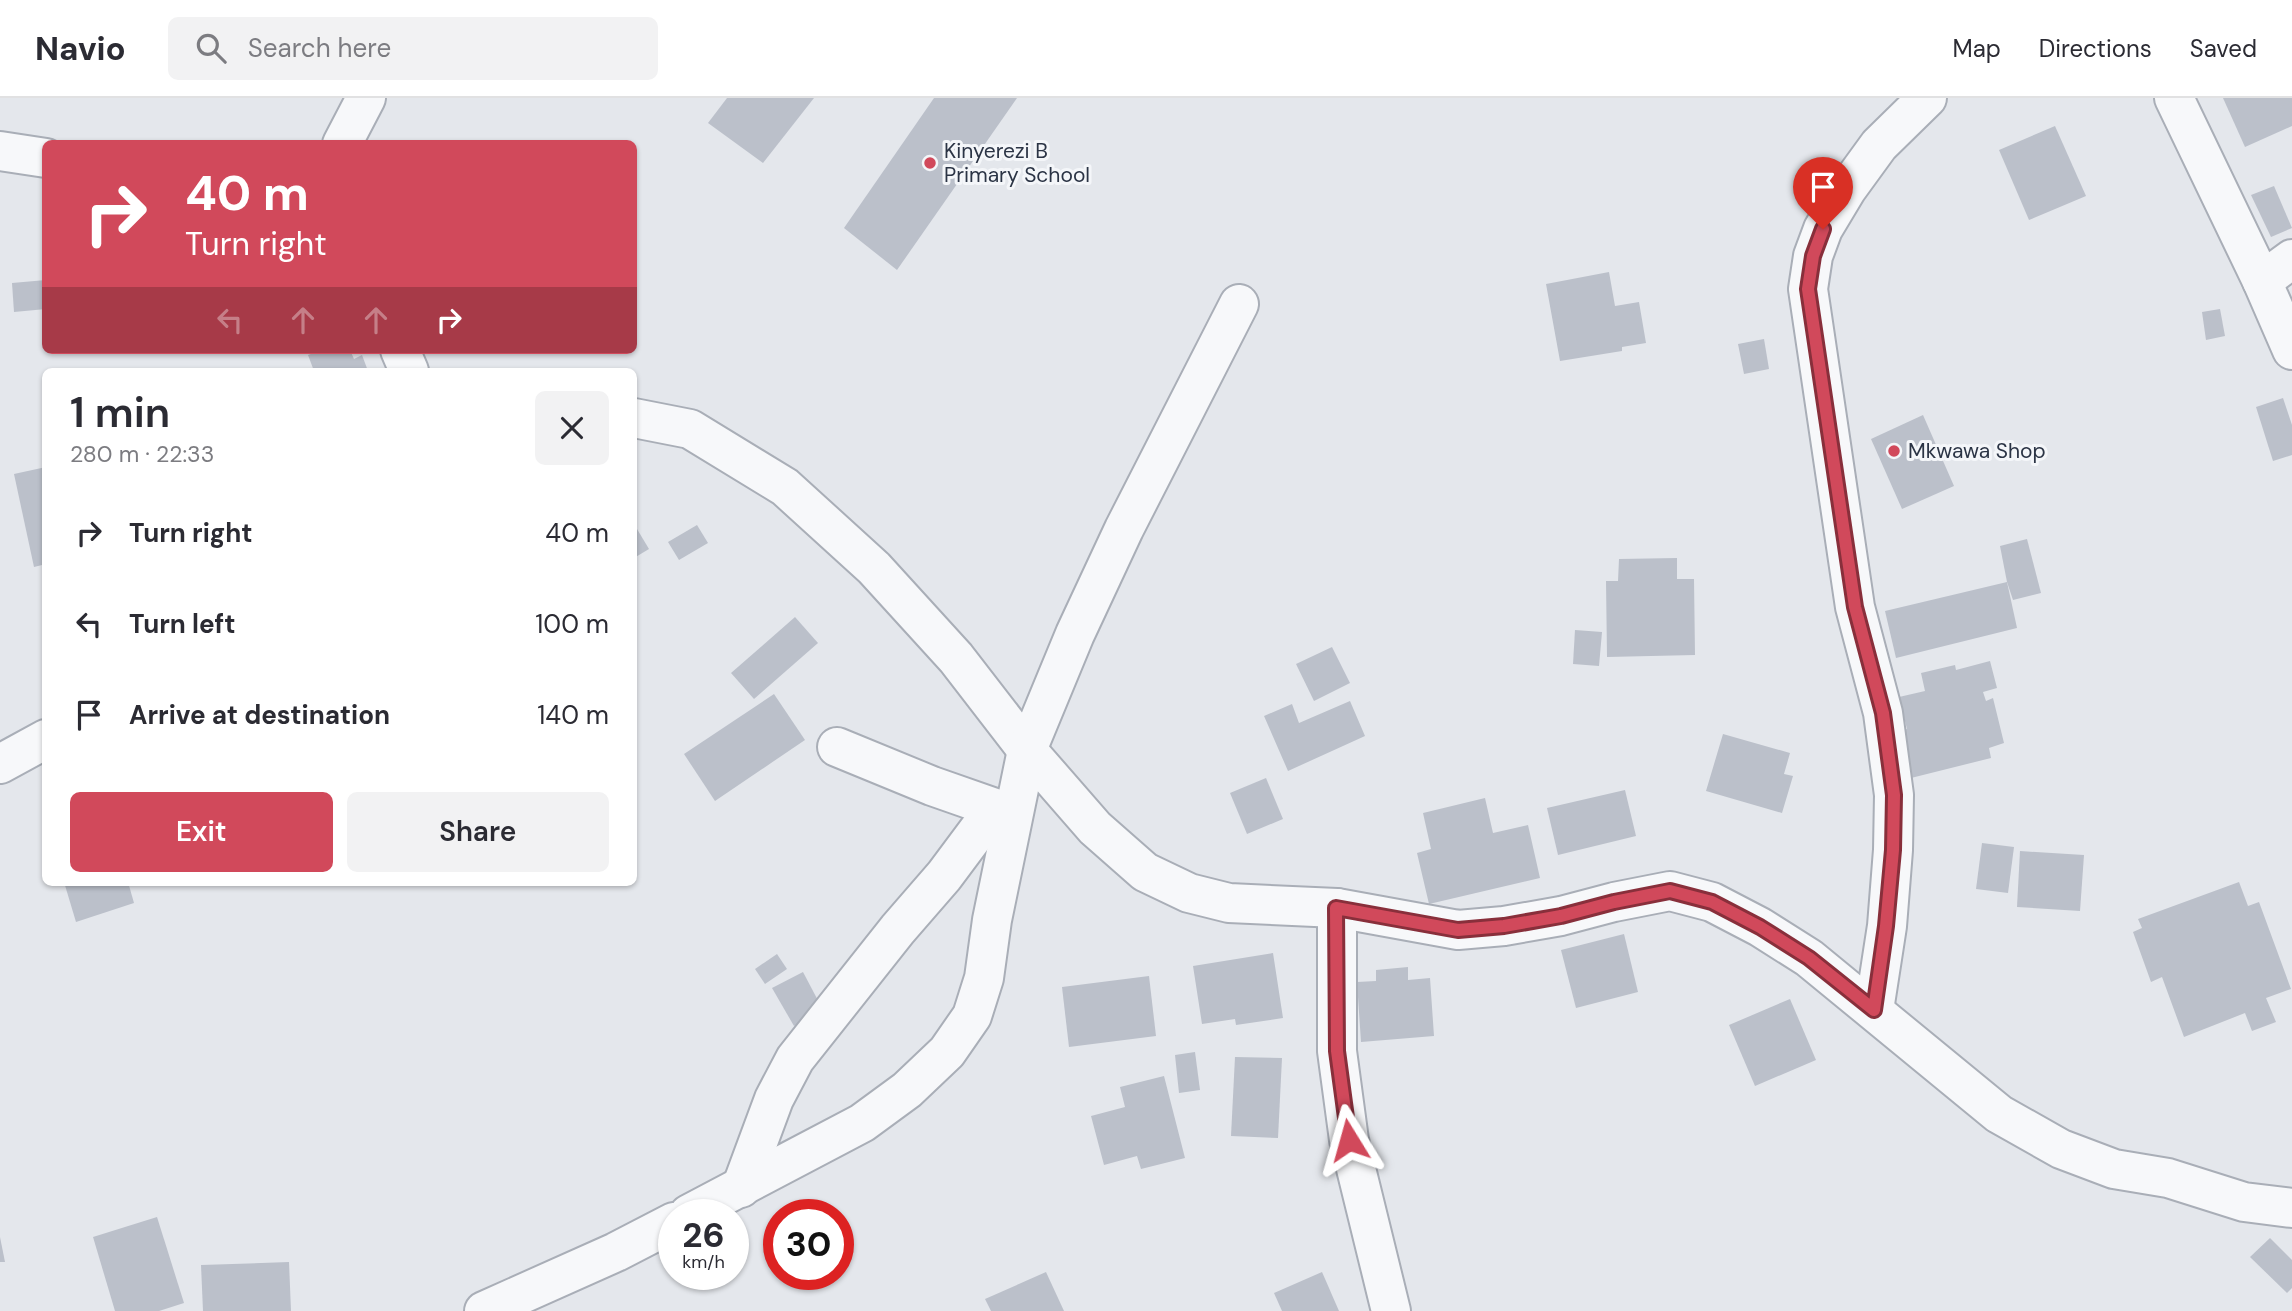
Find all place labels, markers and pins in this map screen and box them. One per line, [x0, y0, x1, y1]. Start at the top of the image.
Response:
place label: Kinyerezi B Primary School [944, 137, 1090, 189]
marker: Kinyerezi B Primary School [922, 155, 938, 171]
pin [1793, 157, 1853, 229]
place label: Mkwawa Shop [1908, 437, 2046, 465]
marker: Mkwawa Shop [1886, 443, 1902, 459]

